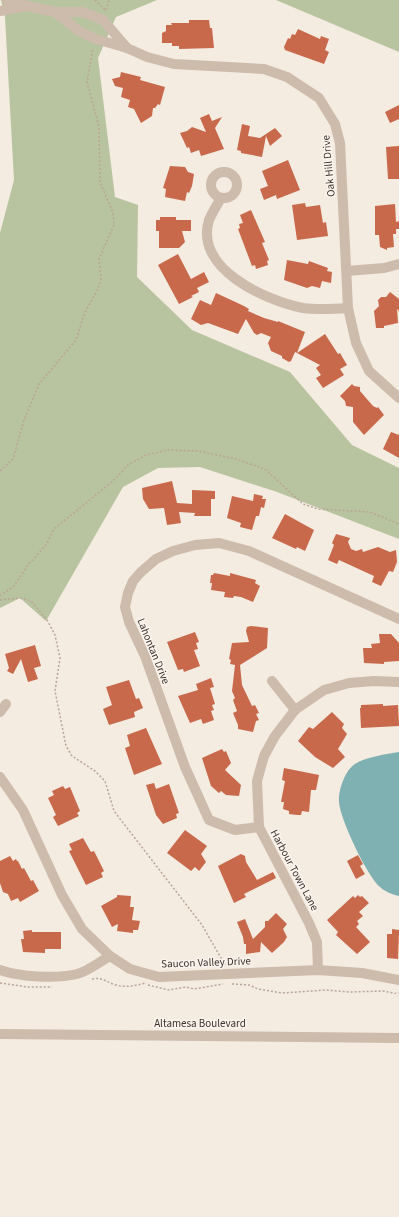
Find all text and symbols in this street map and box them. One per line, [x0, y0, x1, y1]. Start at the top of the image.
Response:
street label: Oak Hill Drive [318, 134, 339, 198]
street label: Lahontan Drive [133, 616, 174, 687]
street label: Harbour Town Lane [267, 827, 323, 914]
street label: Saucon Valley Drive [161, 953, 252, 972]
street label: Altamesa Boulevard [154, 1016, 246, 1031]

